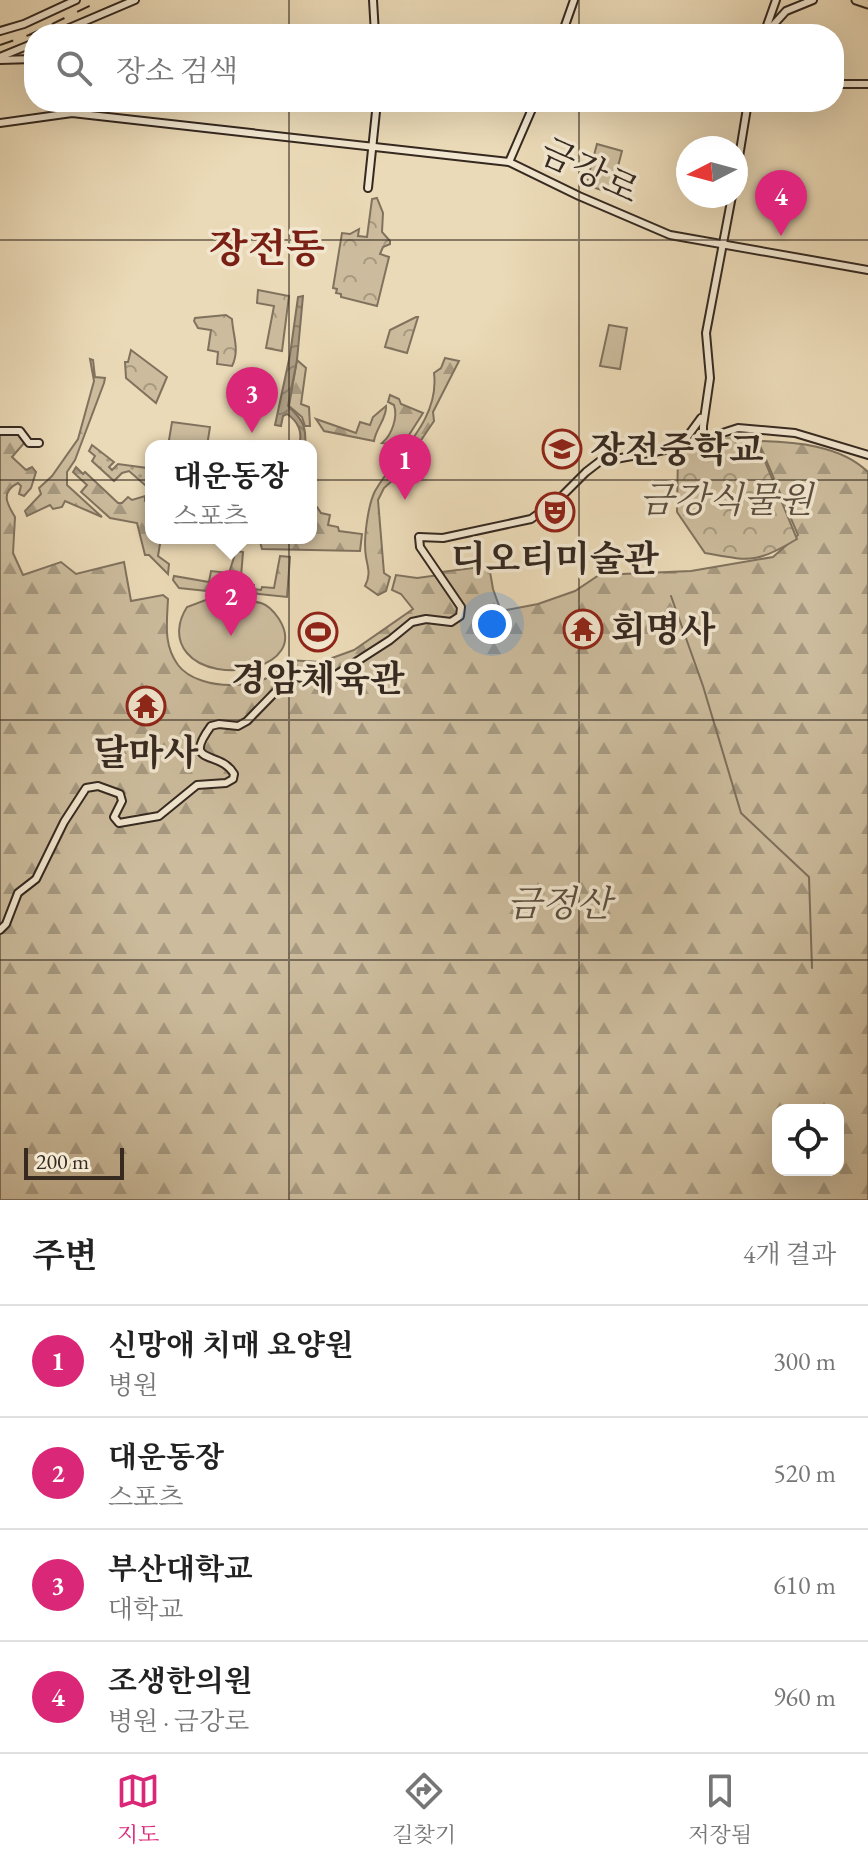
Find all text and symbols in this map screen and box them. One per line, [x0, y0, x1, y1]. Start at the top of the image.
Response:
search box [24, 24, 844, 112]
icon: search [52, 46, 96, 90]
text: 장소 검색 [116, 51, 238, 90]
street label: 금강로 [533, 127, 647, 214]
north arrow [676, 136, 748, 208]
pin: 4 [755, 170, 807, 236]
district label: 장전동 [209, 222, 325, 274]
pin: 3 [226, 367, 278, 433]
place label: 장전중학교 [590, 426, 764, 473]
school or university icon: 장전중학교 [541, 428, 583, 470]
pin: 1 [379, 434, 431, 500]
popup [145, 440, 317, 544]
text: 대운동장 [173, 456, 289, 495]
park label: 금강식물원 [639, 476, 815, 523]
theatre icon: 디오티미술관 [534, 491, 576, 533]
text: 스포츠 [173, 499, 248, 533]
place label: 디오티미술관 [451, 535, 660, 582]
pin: 2 [205, 570, 257, 636]
your location [472, 604, 512, 644]
place label: 회명사 [611, 606, 716, 653]
temple icon: 회명사 [562, 608, 604, 650]
sports icon: 경암체육관 [297, 611, 339, 653]
place label: 경암체육관 [231, 655, 405, 702]
temple icon: 달마사 [125, 685, 167, 727]
place label: 달마사 [94, 729, 198, 776]
park label: 금정산 [507, 880, 616, 927]
map controls [772, 1104, 844, 1176]
button: locate [772, 1104, 844, 1176]
scale bar [24, 1144, 124, 1180]
text: 200 m [36, 1147, 89, 1176]
text: 주변 [32, 1233, 98, 1277]
text: 4개 결과 [743, 1237, 836, 1271]
text: 신망애 치매 요양원 [108, 1325, 354, 1364]
text: 1 [51, 1344, 65, 1378]
text: 300 m [773, 1344, 836, 1378]
text: 병원 [108, 1368, 158, 1402]
text: 대운동장 [108, 1437, 224, 1476]
text: 2 [51, 1456, 65, 1490]
text: 520 m [773, 1456, 836, 1490]
text: 스포츠 [108, 1480, 183, 1514]
text: 부산대학교 [108, 1549, 253, 1588]
text: 3 [51, 1568, 65, 1602]
text: 610 m [773, 1568, 836, 1602]
text: 대학교 [108, 1592, 183, 1626]
text: 조생한의원 [108, 1661, 253, 1700]
text: 4 [51, 1680, 65, 1714]
text: 960 m [773, 1680, 836, 1714]
text: 병원 · 금강로 [108, 1704, 249, 1738]
tab: 지도 [116, 1769, 160, 1849]
tab: 길찾기 [392, 1769, 456, 1849]
tab: 저장됨 [688, 1769, 752, 1849]

